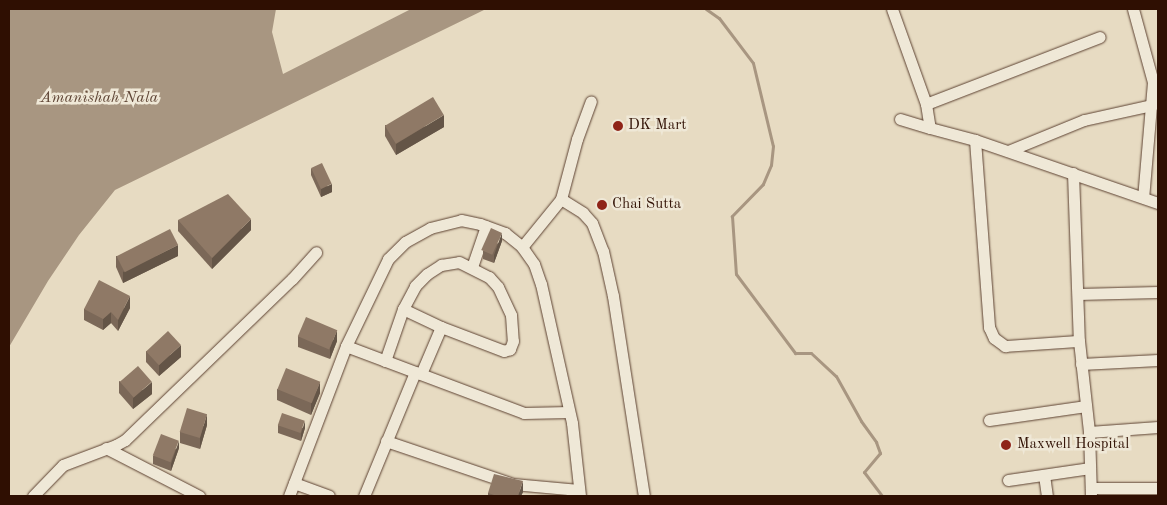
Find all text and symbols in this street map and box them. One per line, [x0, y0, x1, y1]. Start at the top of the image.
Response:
water label: Amanishah Nala [40, 88, 158, 108]
place label: DK Mart [628, 117, 687, 135]
marker: DK Mart [612, 120, 624, 132]
place label: Chai Sutta [612, 196, 681, 214]
marker: Chai Sutta [596, 199, 608, 211]
place label: Maxwell Hospital [1017, 436, 1129, 454]
marker: Maxwell Hospital [999, 438, 1013, 452]

